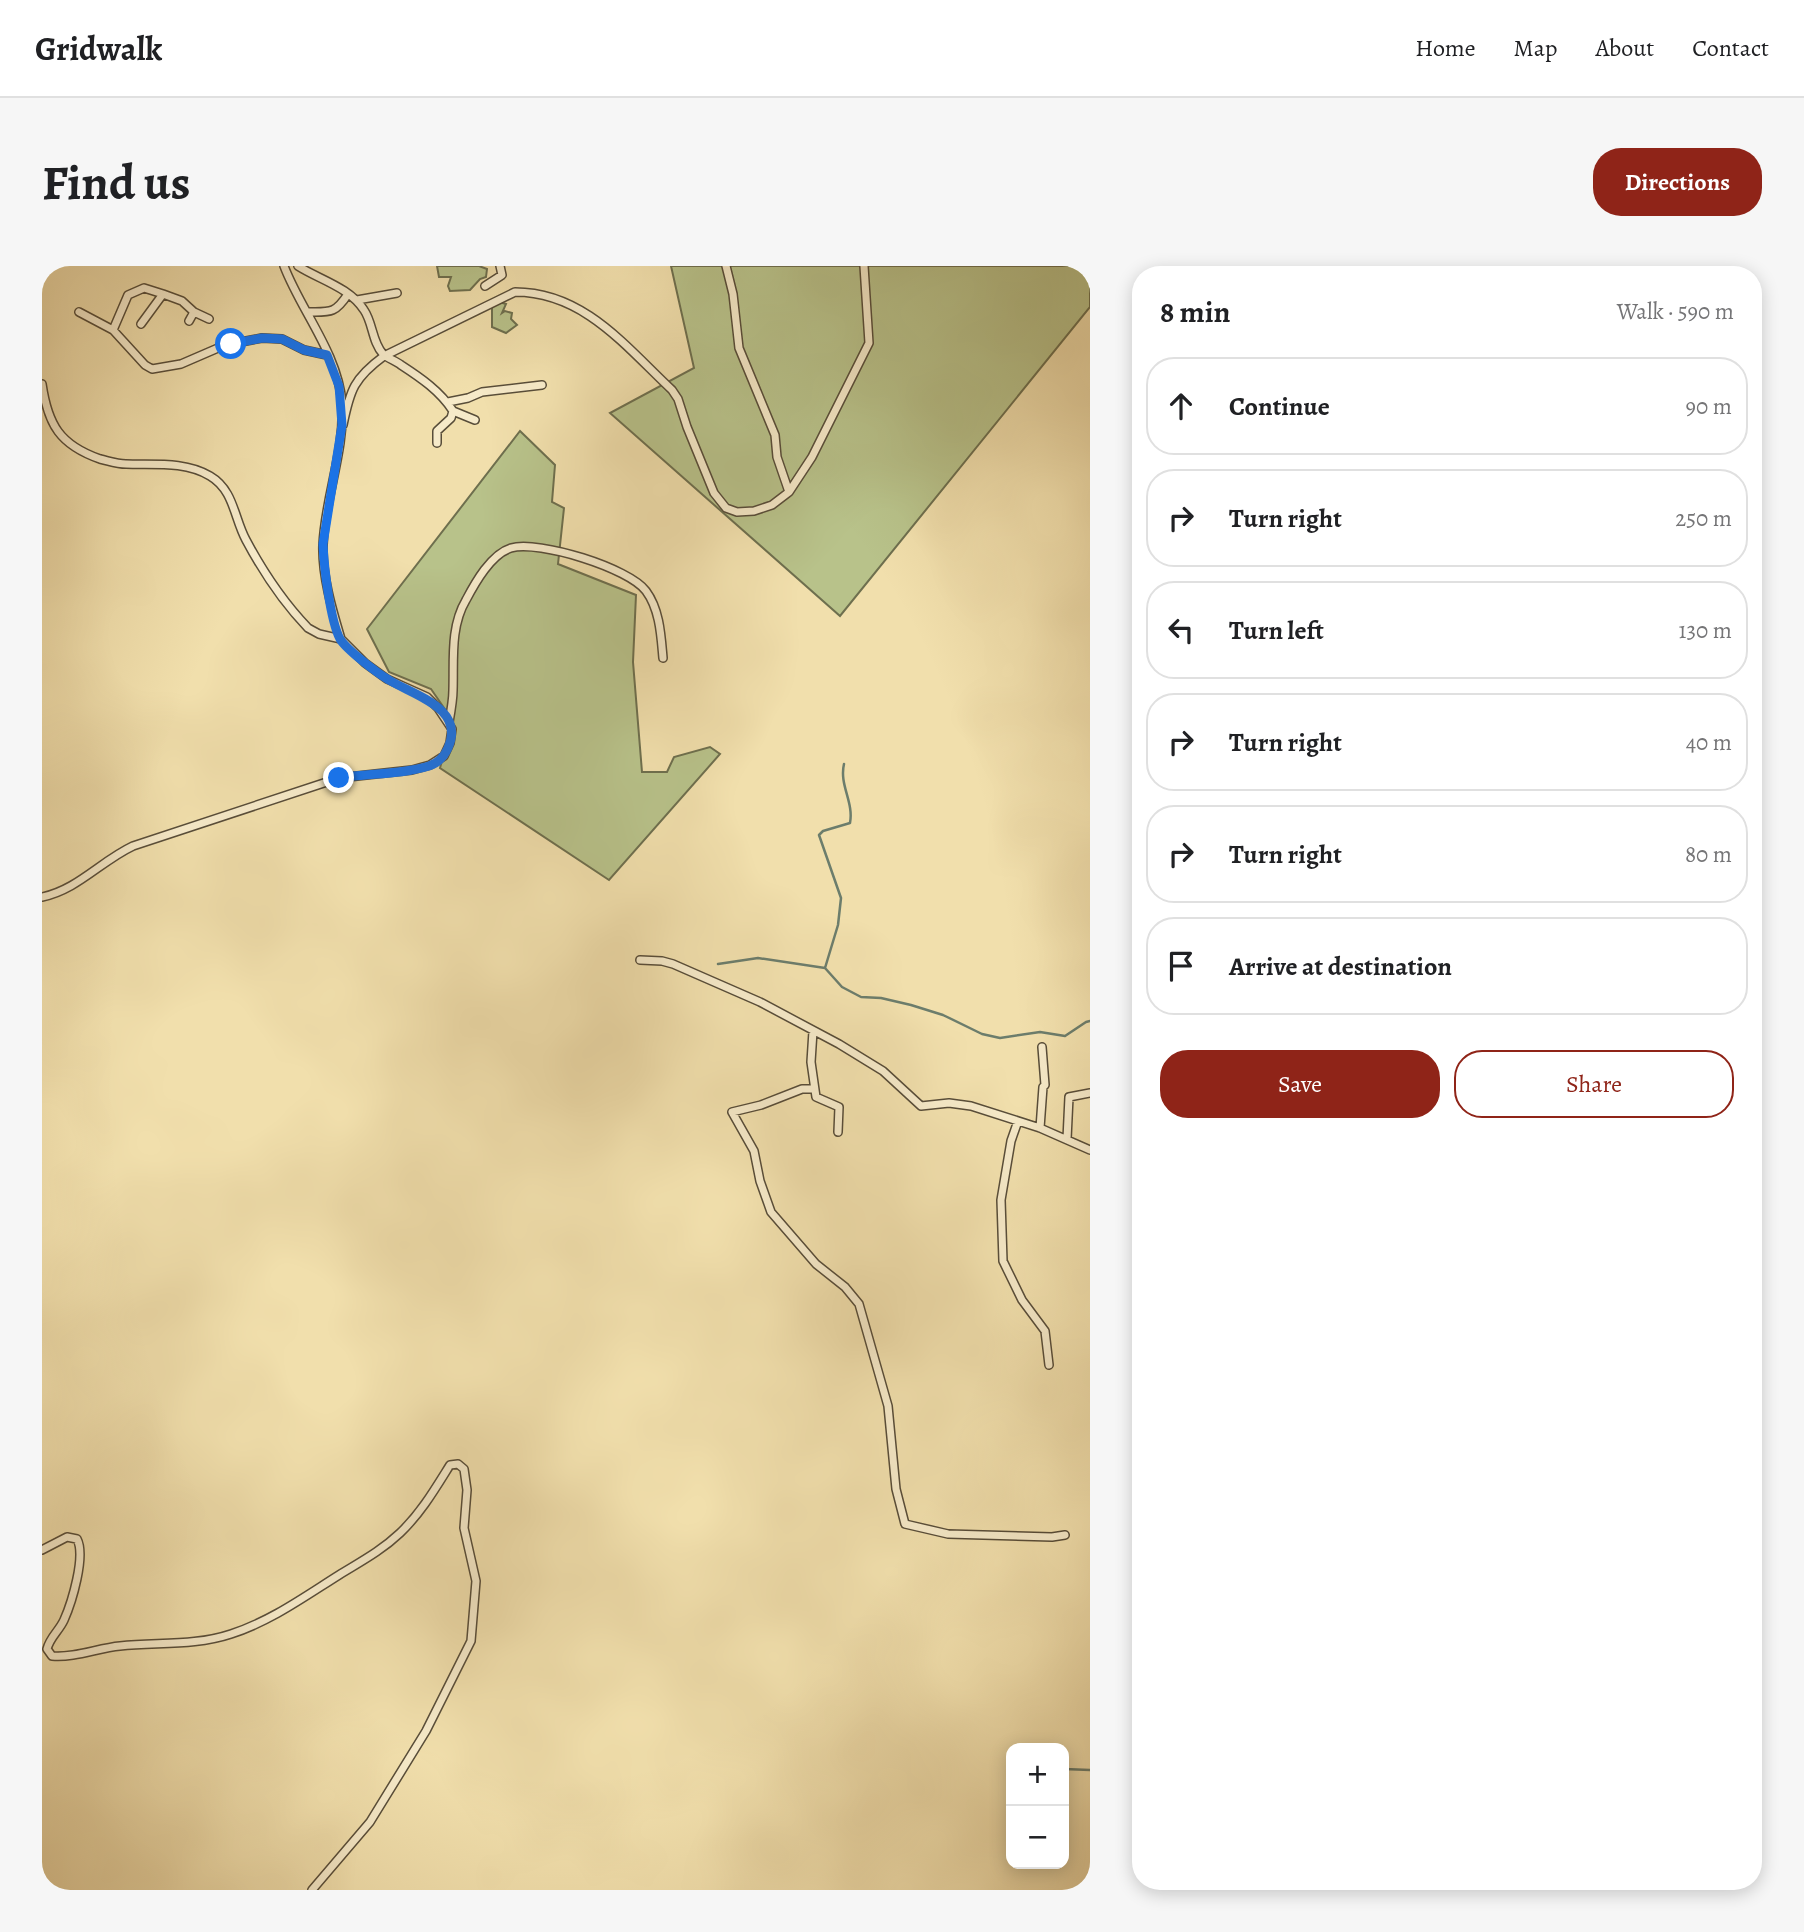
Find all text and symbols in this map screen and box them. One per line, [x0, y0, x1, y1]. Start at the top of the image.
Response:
text: Gridwalk [35, 26, 162, 71]
text: Home [1415, 32, 1476, 64]
text: Map [1514, 32, 1558, 64]
text: About [1596, 32, 1654, 64]
text: Contact [1692, 32, 1769, 64]
button: Directions [1593, 148, 1762, 216]
text: Find us [42, 149, 190, 216]
text: 8 min [1160, 292, 1230, 332]
text: Walk · 590 m [1617, 296, 1734, 327]
route start [215, 328, 246, 359]
icon: ahead [1162, 387, 1200, 425]
text: Continue [1229, 389, 1330, 424]
text: 90 m [1686, 391, 1732, 422]
icon: right [1162, 499, 1200, 537]
text: Turn right [1229, 501, 1342, 536]
text: 250 m [1675, 503, 1732, 534]
icon: left [1162, 611, 1200, 649]
text: Turn left [1229, 613, 1324, 648]
text: 130 m [1679, 615, 1732, 646]
icon: right [1162, 723, 1200, 761]
text: Turn right [1229, 725, 1342, 760]
text: 40 m [1686, 727, 1732, 758]
route end [323, 762, 354, 793]
icon: right [1162, 835, 1200, 873]
text: Turn right [1229, 837, 1342, 872]
text: 80 m [1685, 839, 1732, 870]
icon: arrive [1162, 947, 1200, 985]
text: Arrive at destination [1229, 949, 1452, 984]
button: Save [1160, 1050, 1440, 1118]
button: Share [1454, 1050, 1734, 1118]
map controls [1006, 1743, 1069, 1869]
button: + [1006, 1743, 1069, 1806]
button: − [1006, 1806, 1069, 1869]

